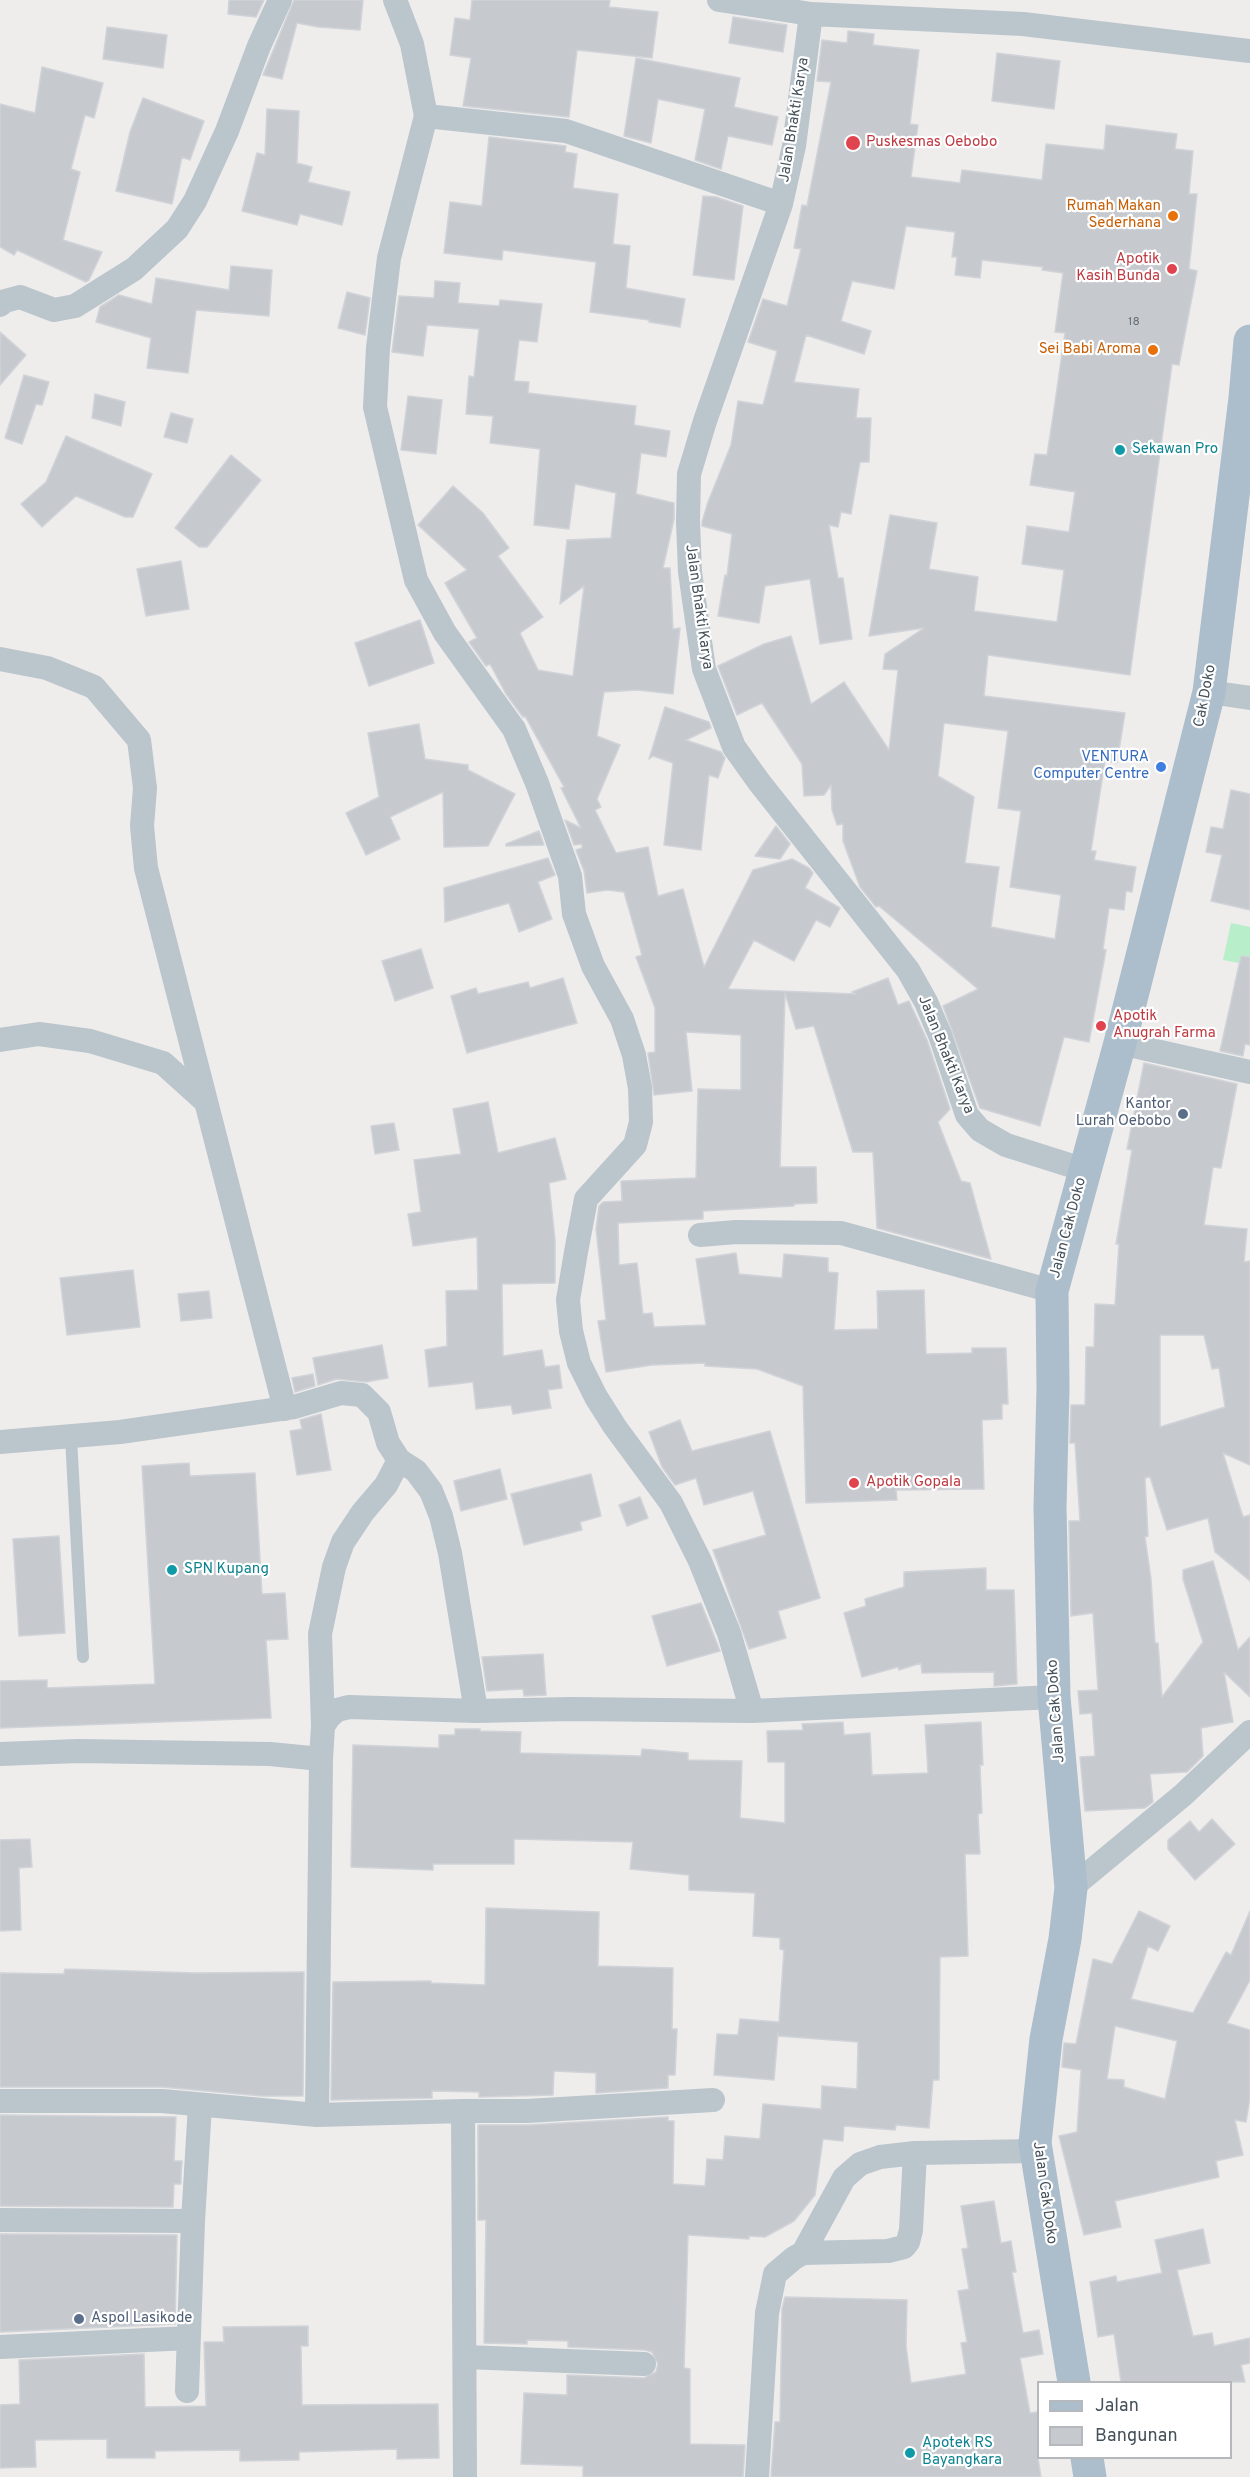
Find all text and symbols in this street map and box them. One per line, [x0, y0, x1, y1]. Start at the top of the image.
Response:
street label: Jalan Bhakti Karya [776, 56, 814, 184]
marker: Puskesmas Oebobo [844, 134, 862, 152]
place label: Puskesmas Oebobo [866, 134, 997, 152]
place label: Rumah Makan Sederhana [1066, 198, 1161, 233]
marker: Rumah Makan Sederhana [1166, 209, 1180, 223]
place label: Apotik Kasih Bunda [1076, 251, 1160, 286]
marker: Apotik Kasih Bunda [1165, 262, 1179, 276]
house number: 18 [1128, 316, 1140, 330]
place label: Sei Babi Aroma [1039, 341, 1141, 359]
marker: Sei Babi Aroma [1146, 343, 1160, 357]
place label: Sekawan Pro [1132, 441, 1218, 459]
marker: Sekawan Pro [1113, 443, 1127, 457]
street label: Jalan Bhakti Karya [680, 543, 716, 671]
street label: Cak Doko [1191, 663, 1221, 729]
place label: VENTURA Computer Centre [1033, 749, 1149, 784]
marker: VENTURA Computer Centre [1154, 760, 1168, 774]
street label: Jalan Bhakti Karya [913, 993, 977, 1117]
place label: Apotik Anugrah Farma [1113, 1008, 1216, 1043]
marker: Apotik Anugrah Farma [1094, 1019, 1108, 1033]
place label: Kantor Lurah Oebobo [1076, 1096, 1171, 1131]
marker: Kantor Lurah Oebobo [1176, 1107, 1190, 1121]
street label: Jalan Cak Doko [1047, 1176, 1091, 1280]
place label: Apotik Gopala [866, 1474, 961, 1492]
marker: Apotik Gopala [847, 1476, 861, 1490]
place label: SPN Kupang [184, 1561, 269, 1579]
marker: SPN Kupang [165, 1563, 179, 1577]
street label: Jalan Cak Doko [1044, 1659, 1070, 1763]
street label: Jalan Cak Doko [1028, 2141, 1060, 2245]
place label: Aspol Lasikode [91, 2310, 192, 2328]
marker: Aspol Lasikode [72, 2312, 86, 2326]
legend [1037, 2381, 1232, 2459]
text: Jalan [1095, 2395, 1139, 2418]
text: Bangunan [1095, 2425, 1178, 2448]
place label: Apotek RS Bayangkara [922, 2435, 1002, 2470]
marker: Apotek RS Bayangkara [903, 2446, 917, 2460]

